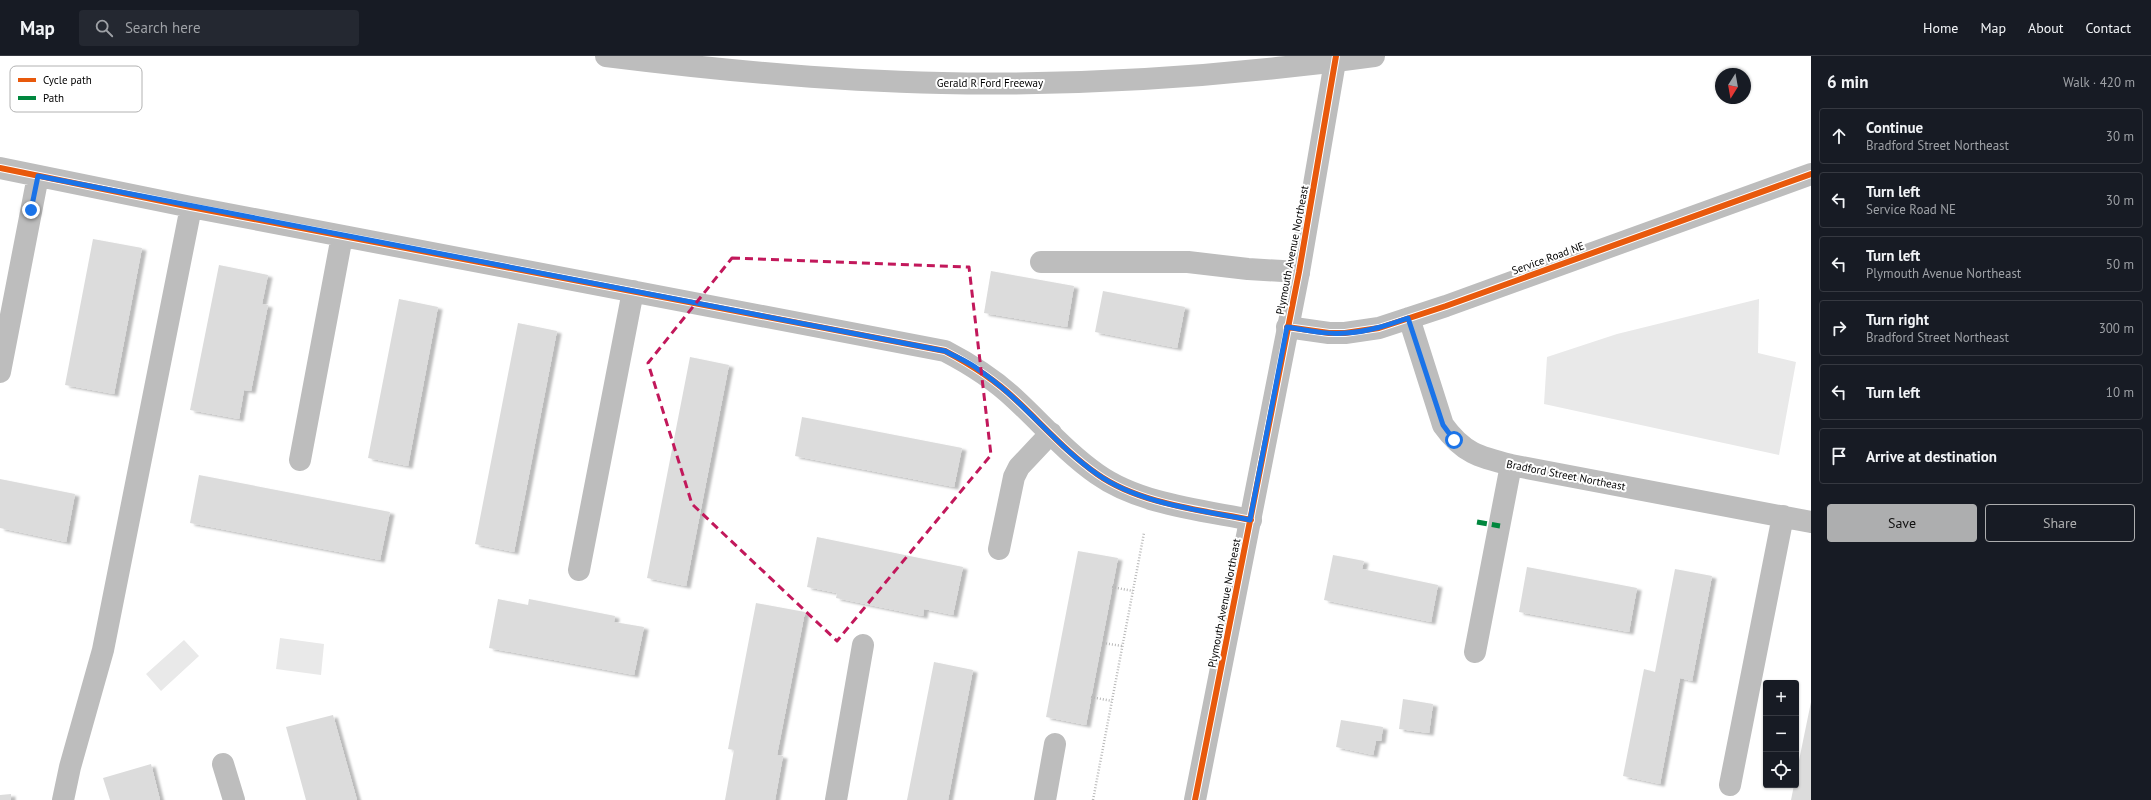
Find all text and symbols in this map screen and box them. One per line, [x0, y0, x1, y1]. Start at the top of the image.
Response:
search box [79, 10, 359, 46]
text: Map [20, 16, 55, 40]
icon: search [93, 17, 115, 39]
text: Search here [125, 18, 201, 37]
text: Home [1923, 19, 1958, 37]
text: Map [1980, 19, 2006, 37]
text: About [2028, 19, 2064, 37]
text: Contact [2086, 19, 2131, 37]
legend [10, 66, 142, 112]
north arrow [1715, 68, 1751, 104]
text: 6 min [1827, 71, 1868, 93]
text: Cycle path [43, 73, 92, 87]
text: Walk · 420 m [2063, 74, 2135, 91]
street label: Gerald R Ford Freeway [937, 76, 1044, 90]
text: Path [43, 91, 64, 105]
text: Continue [1866, 118, 1923, 137]
icon: ahead [1828, 125, 1850, 147]
text: 30 m [2106, 128, 2134, 145]
text: Bradford Street Northeast [1866, 137, 2009, 154]
text: Turn left [1866, 182, 1920, 201]
street label: Plymouth Avenue Northeast [1273, 184, 1311, 316]
icon: left [1828, 189, 1850, 211]
text: 30 m [2106, 192, 2134, 209]
route end [22, 201, 40, 219]
text: Service Road NE [1866, 201, 1956, 218]
street label: Service Road NE [1510, 238, 1586, 278]
text: Turn left [1866, 246, 1920, 265]
icon: left [1828, 253, 1850, 275]
text: 50 m [2106, 256, 2134, 273]
text: Plymouth Avenue Northeast [1866, 265, 2021, 282]
text: Turn right [1866, 310, 1929, 329]
icon: right [1828, 317, 1850, 339]
text: 300 m [2099, 320, 2134, 337]
text: Bradford Street Northeast [1866, 329, 2009, 346]
icon: left [1828, 381, 1850, 403]
text: Turn left [1866, 383, 1920, 402]
text: 10 m [2106, 384, 2134, 401]
route start [1445, 431, 1463, 449]
icon: arrive [1828, 445, 1850, 467]
text: Arrive at destination [1866, 447, 1997, 466]
street label: Bradford Street Northeast [1505, 457, 1627, 493]
button: Save [1827, 504, 1977, 542]
button: Share [1985, 504, 2135, 542]
street label: Plymouth Avenue Northeast [1205, 537, 1243, 669]
map controls [1763, 680, 1799, 788]
button: + [1763, 680, 1799, 716]
button: − [1763, 716, 1799, 752]
button: locate [1763, 752, 1799, 788]

